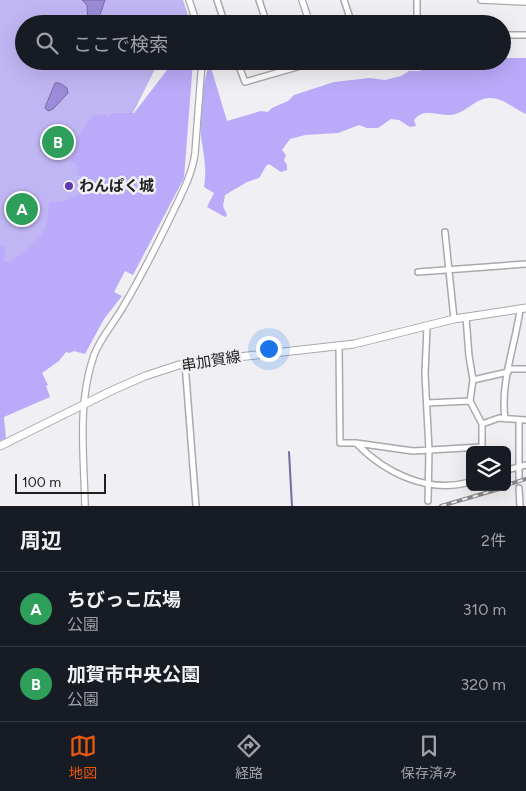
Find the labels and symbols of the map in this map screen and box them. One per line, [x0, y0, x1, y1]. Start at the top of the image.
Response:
pin: B [42, 123, 74, 161]
place label: わんぱく城 [79, 177, 154, 195]
marker: わんぱく城 [63, 180, 75, 192]
pin: A [6, 190, 38, 228]
your location [256, 336, 282, 362]
street label: 串加賀線 [180, 347, 242, 375]
scale bar [15, 471, 106, 494]

